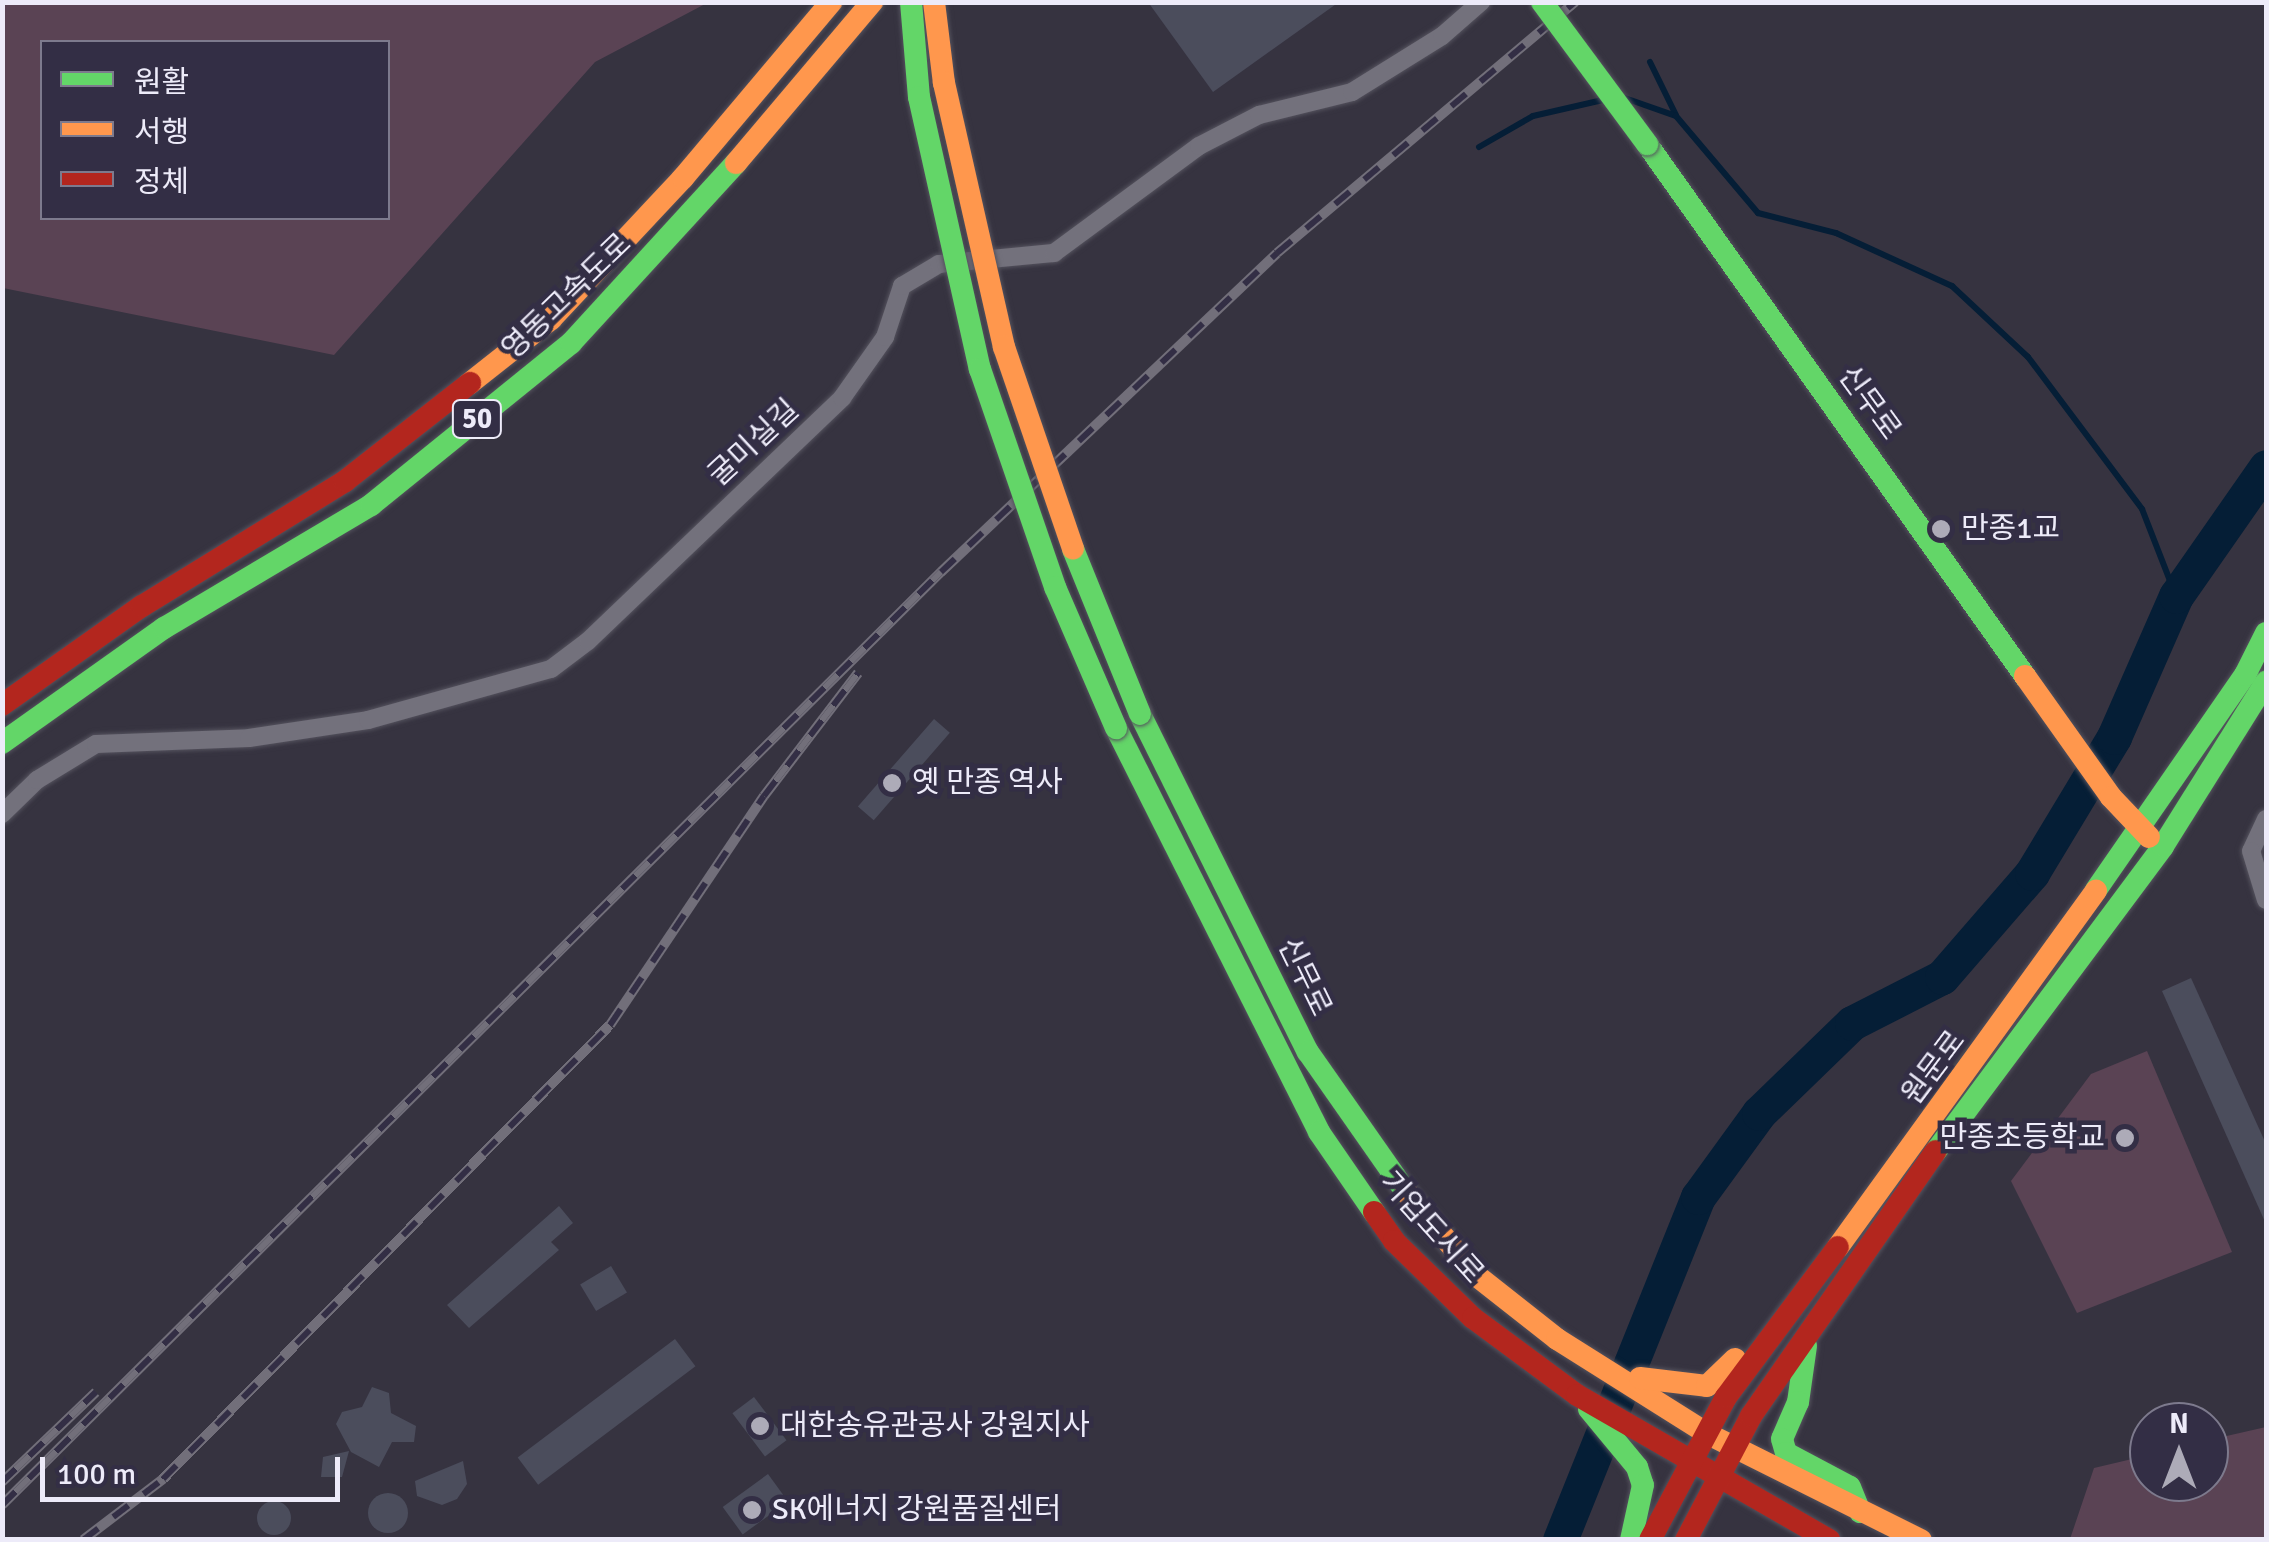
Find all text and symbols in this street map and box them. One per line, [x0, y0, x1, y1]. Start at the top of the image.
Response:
legend [40, 40, 390, 220]
text: 원활 [134, 64, 189, 101]
text: 서행 [134, 114, 189, 151]
text: 정체 [134, 164, 189, 201]
street label: 영동고속도로 [495, 227, 639, 367]
street label: 신무로 [1830, 359, 1908, 447]
street label: 굴미실길 [701, 392, 807, 494]
road number: 50 [450, 396, 504, 442]
place label: 만종1교 [1961, 511, 2060, 547]
marker: 만종1교 [1930, 518, 1952, 540]
place label: 옛 만종 역사 [912, 765, 1063, 801]
marker: 옛 만종 역사 [881, 772, 903, 794]
street label: 신무로 [1270, 932, 1338, 1022]
street label: 원문로 [1895, 1024, 1973, 1112]
place label: 만종초등학교 [1939, 1120, 2105, 1156]
marker: 만종초등학교 [2114, 1127, 2136, 1149]
street label: 기업도시로 [1371, 1165, 1491, 1291]
north arrow [2129, 1402, 2229, 1502]
text: N [2169, 1407, 2189, 1441]
place label: 대한송유관공사 강원지사 [780, 1408, 1090, 1444]
marker: 대한송유관공사 강원지사 [749, 1415, 771, 1437]
scale bar [45, 1437, 345, 1499]
text: 100 m [57, 1456, 136, 1493]
place label: SK에너지 강원품질센터 [772, 1492, 1062, 1528]
marker: SK에너지 강원품질센터 [741, 1499, 763, 1521]

